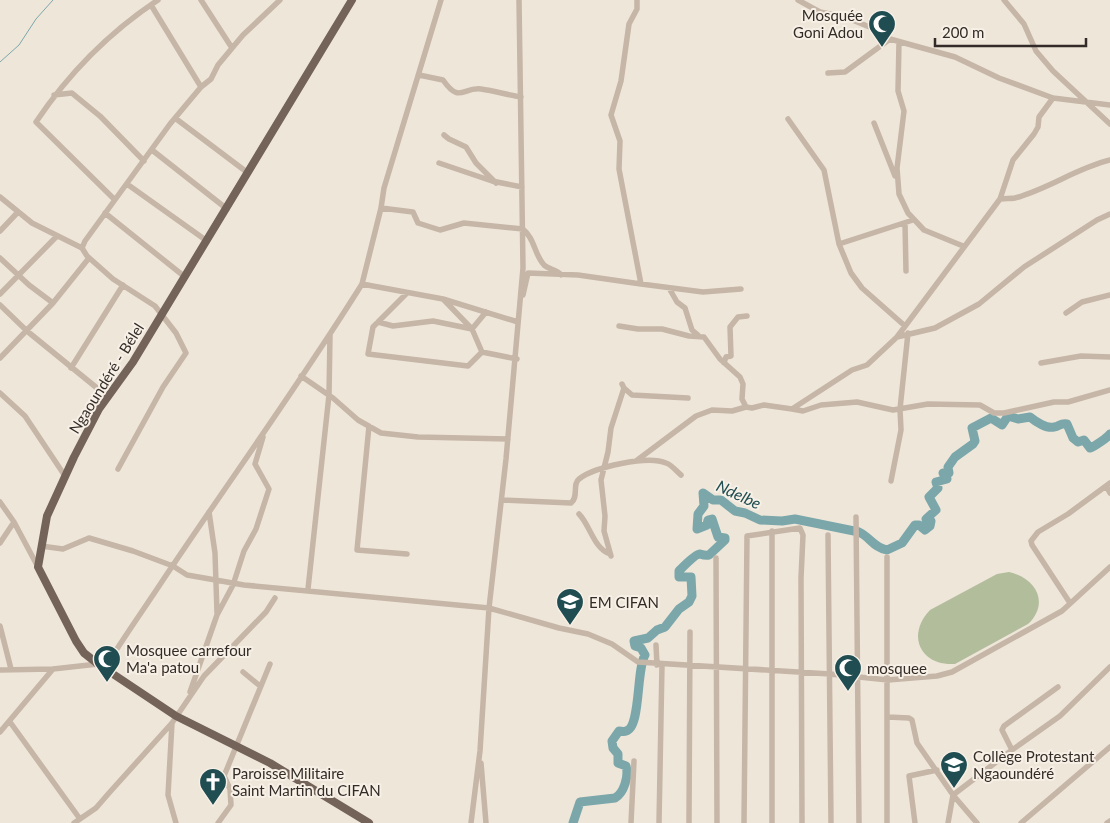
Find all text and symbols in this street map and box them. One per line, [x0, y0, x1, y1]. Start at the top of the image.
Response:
place label: Mosquée Goni Adou [793, 6, 863, 41]
mosque icon: Mosquée Goni Adou [867, 9, 897, 48]
scale bar [935, 15, 1086, 47]
text: 200 m [942, 23, 984, 41]
street label: Ngaoundéré - Bélel [65, 319, 147, 437]
water label: Ndelbe [714, 475, 765, 513]
school or university icon: EM CIFAN [555, 587, 585, 626]
place label: EM CIFAN [589, 593, 659, 611]
place label: Mosquee carrefour Ma'a patou [126, 641, 252, 676]
mosque icon: Mosquee carrefour Ma'a patou [92, 644, 122, 683]
mosque icon: mosquee [833, 653, 863, 692]
place label: mosquee [867, 659, 927, 677]
place label: Collège Protestant Ngaoundéré [973, 747, 1095, 782]
school or university icon: Collège Protestant Ngaoundéré [939, 750, 969, 789]
place label: Paroisse Militaire Saint Martin du CIFAN [232, 764, 381, 799]
church icon: Paroisse Militaire Saint Martin du CIFAN [198, 767, 228, 806]

